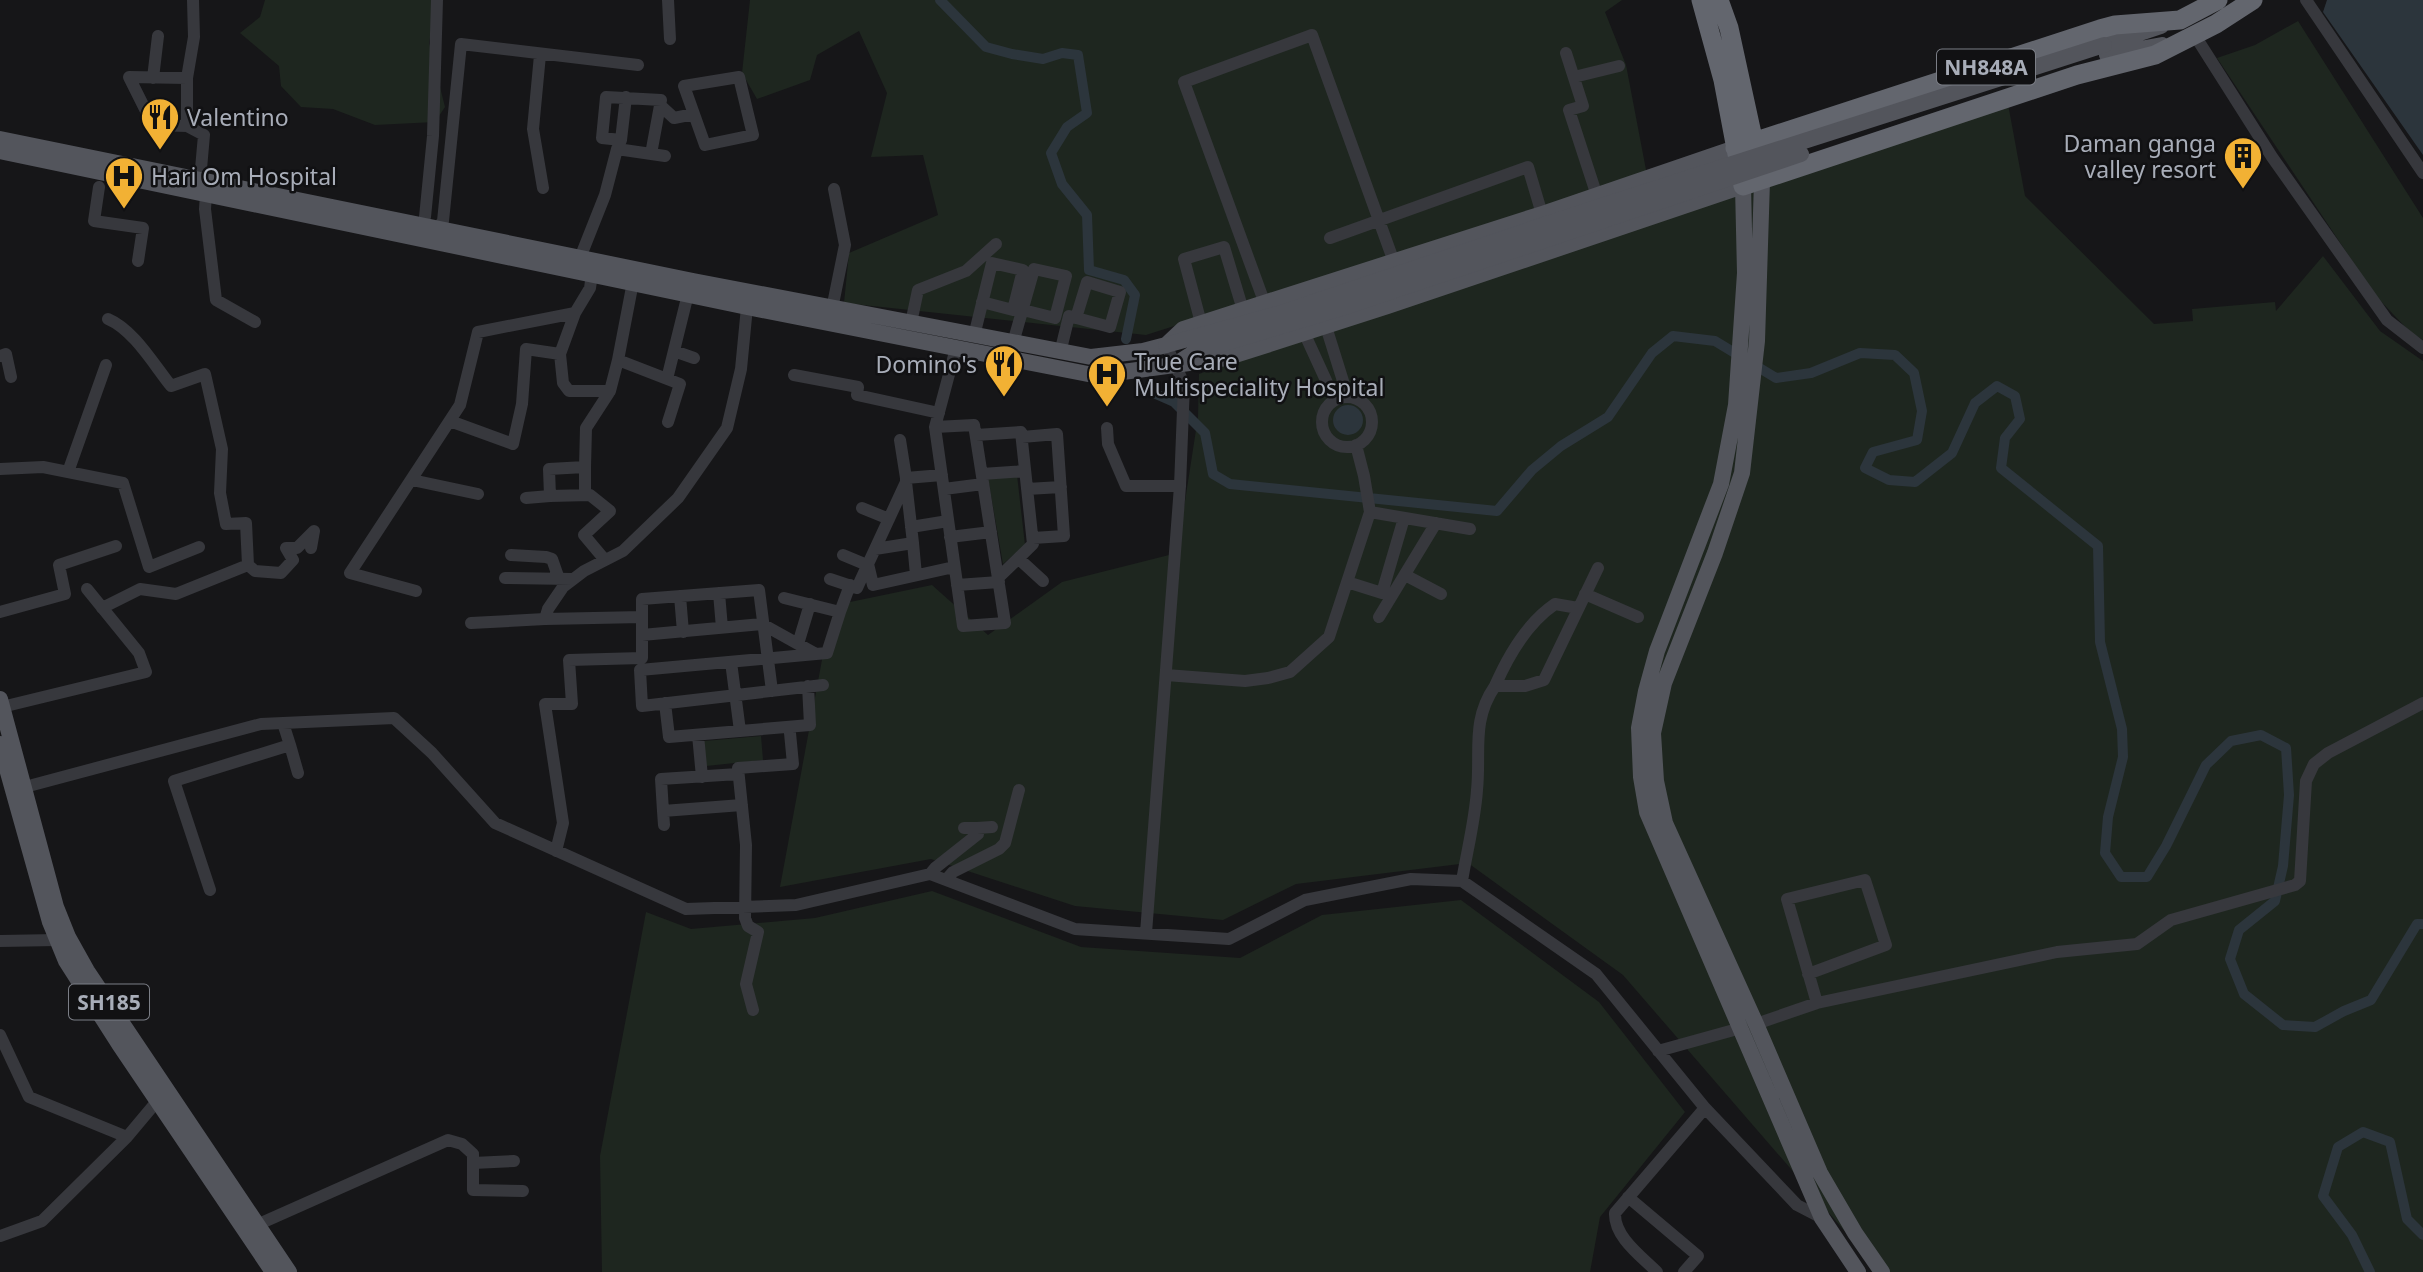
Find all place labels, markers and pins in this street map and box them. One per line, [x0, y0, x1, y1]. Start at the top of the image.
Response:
restaurant icon: Valentino [139, 96, 181, 151]
place label: Valentino [187, 101, 289, 133]
place label: Daman ganga valley resort [2063, 127, 2216, 185]
building icon: Daman ganga valley resort [2222, 135, 2264, 190]
hospital icon: Hari Om Hospital [103, 155, 145, 210]
place label: Hari Om Hospital [151, 160, 337, 192]
restaurant icon: Domino's [983, 343, 1025, 398]
place label: True Care Multispeciality Hospital [1134, 345, 1384, 403]
place label: Domino's [875, 348, 977, 380]
hospital icon: True Care Multispeciality Hospital [1086, 353, 1128, 408]

